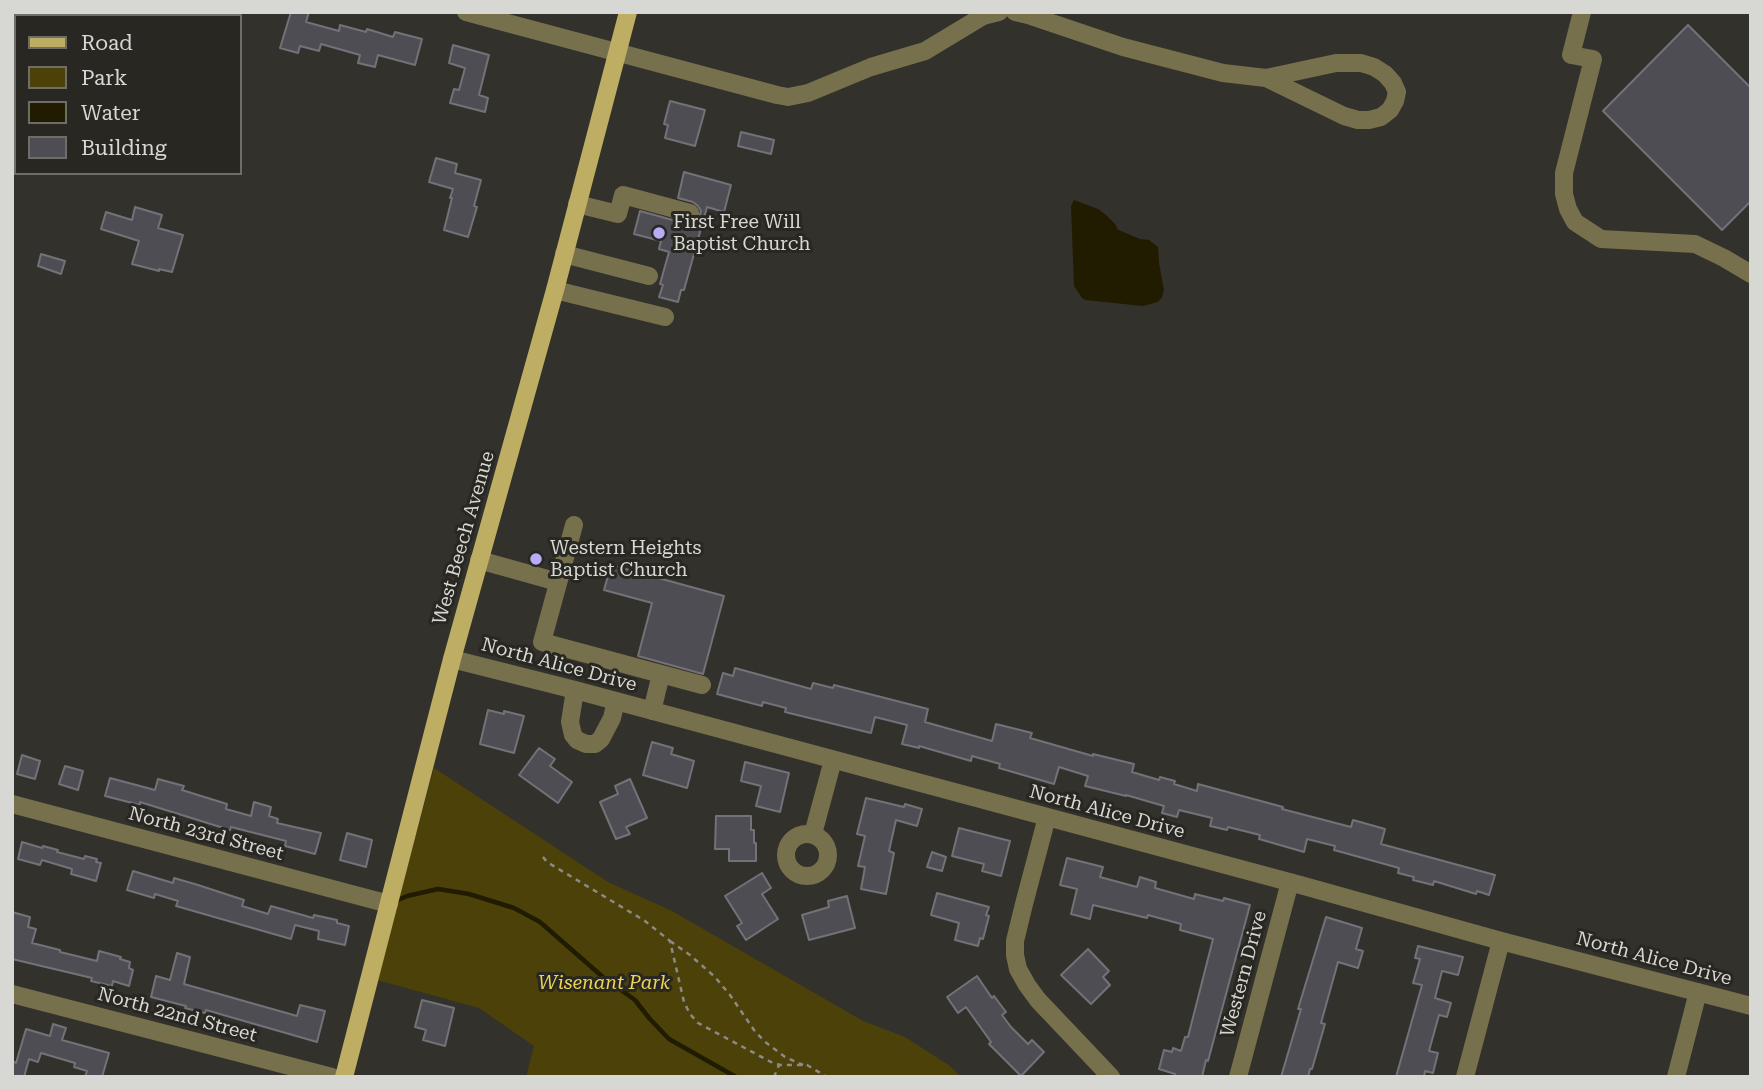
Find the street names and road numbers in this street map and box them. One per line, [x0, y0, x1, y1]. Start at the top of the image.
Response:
street label: West Beech Avenue [428, 449, 500, 627]
street label: North Alice Drive [479, 633, 639, 697]
street label: North Alice Drive [1027, 780, 1187, 844]
street label: North 23rd Street [126, 802, 286, 866]
street label: Western Drive [1216, 908, 1272, 1040]
street label: North Alice Drive [1574, 927, 1734, 991]
street label: North 22nd Street [95, 983, 259, 1047]

